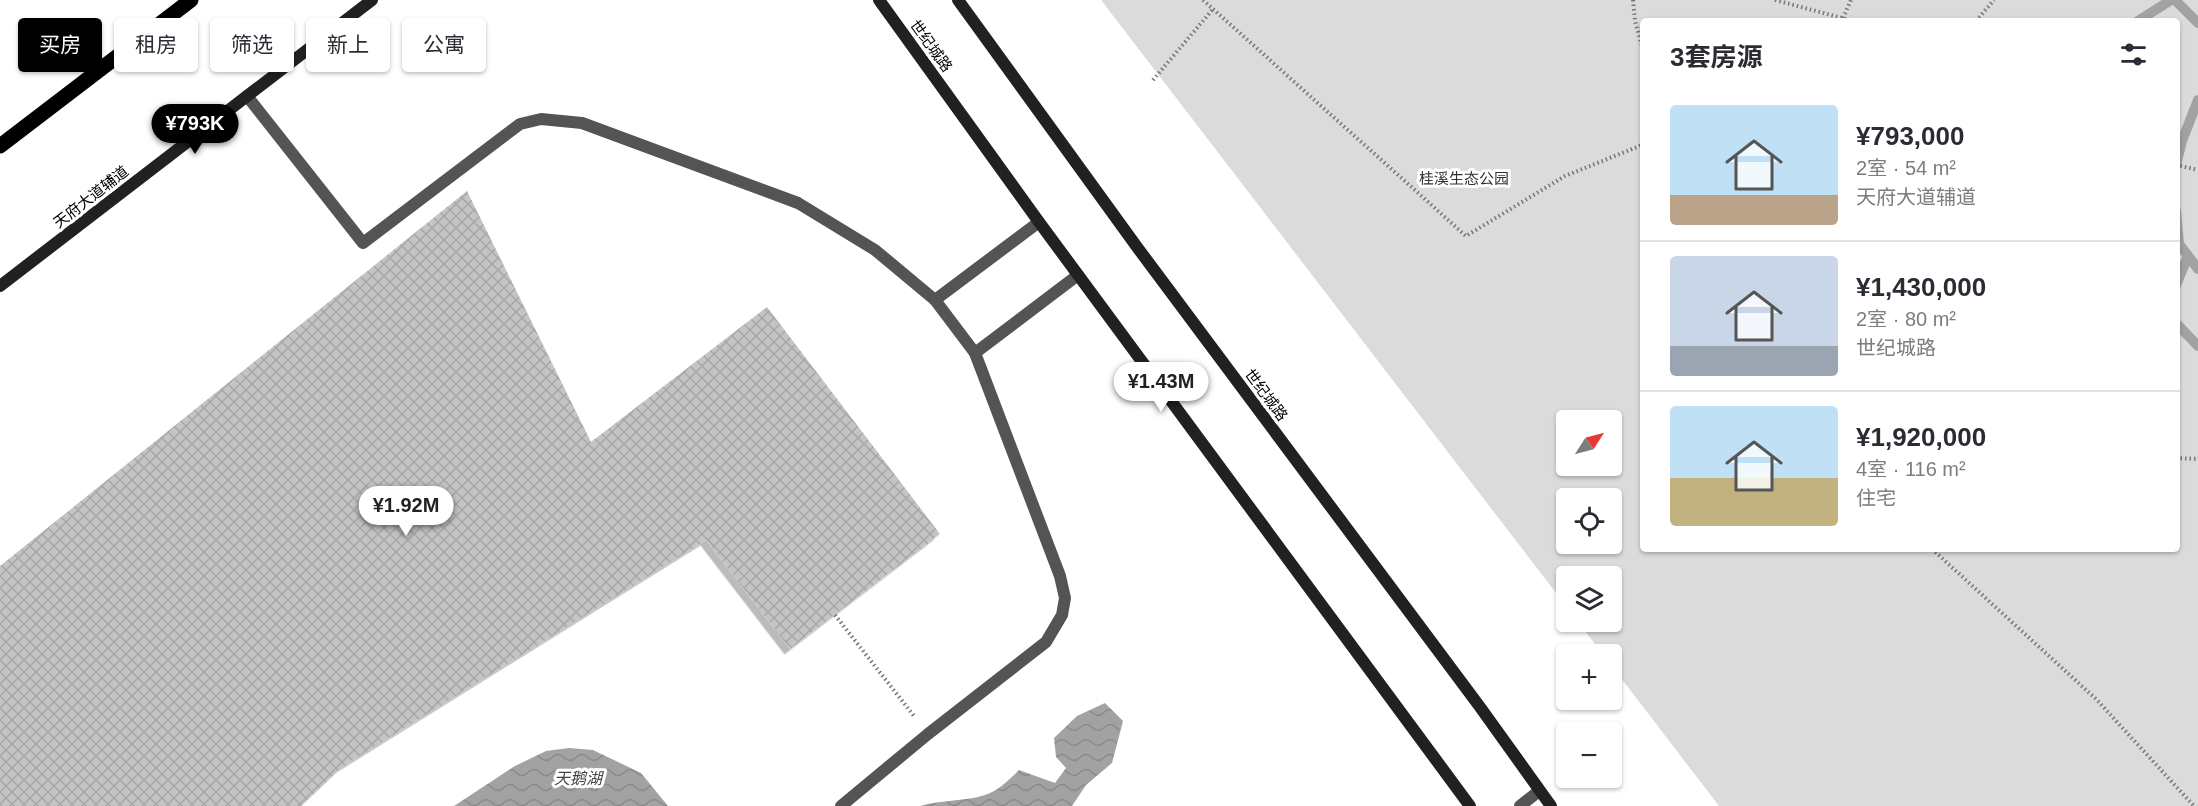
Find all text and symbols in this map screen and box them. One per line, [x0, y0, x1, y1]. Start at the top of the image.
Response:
street label: 世纪城路 [907, 16, 956, 75]
chip: 买房 [18, 18, 102, 72]
chip: 租房 [114, 18, 198, 72]
chip: 筛选 [210, 18, 294, 72]
chip: 新上 [306, 18, 390, 72]
chip: 公寓 [402, 18, 486, 72]
icon: filters [2117, 38, 2150, 71]
text: 3套房源 [1670, 42, 1762, 72]
pin: ¥793K [153, 104, 237, 155]
text: ¥793K [166, 112, 224, 134]
text: ¥793,000 [1856, 121, 1964, 151]
icon: home [1718, 129, 1790, 201]
text: 2室 · 54 m² [1856, 157, 1956, 179]
street label: 天府大道辅道 [50, 162, 131, 231]
park label: 桂溪生态公园 [1419, 170, 1509, 187]
text: 天府大道辅道 [1856, 186, 1976, 208]
text: ¥1,430,000 [1856, 272, 1986, 302]
icon: home [1718, 280, 1790, 352]
text: 2室 · 80 m² [1856, 308, 1956, 330]
text: 世纪城路 [1856, 337, 1936, 359]
pin: ¥1.43M [1112, 362, 1210, 413]
street label: 世纪城路 [1242, 366, 1291, 424]
text: ¥1.43M [1128, 370, 1194, 392]
north arrow [1556, 410, 1622, 476]
map controls [1556, 410, 1622, 788]
text: ¥1,920,000 [1856, 422, 1986, 452]
icon: home [1718, 430, 1790, 502]
text: 4室 · 116 m² [1856, 458, 1966, 480]
pin: ¥1.92M [357, 486, 455, 537]
text: 住宅 [1856, 487, 1896, 509]
button: locate [1556, 488, 1622, 554]
text: ¥1.92M [373, 494, 439, 516]
button: layers [1556, 566, 1622, 632]
button: + [1556, 644, 1622, 710]
button: − [1556, 722, 1622, 788]
water label: 天鹅湖 [554, 770, 605, 787]

